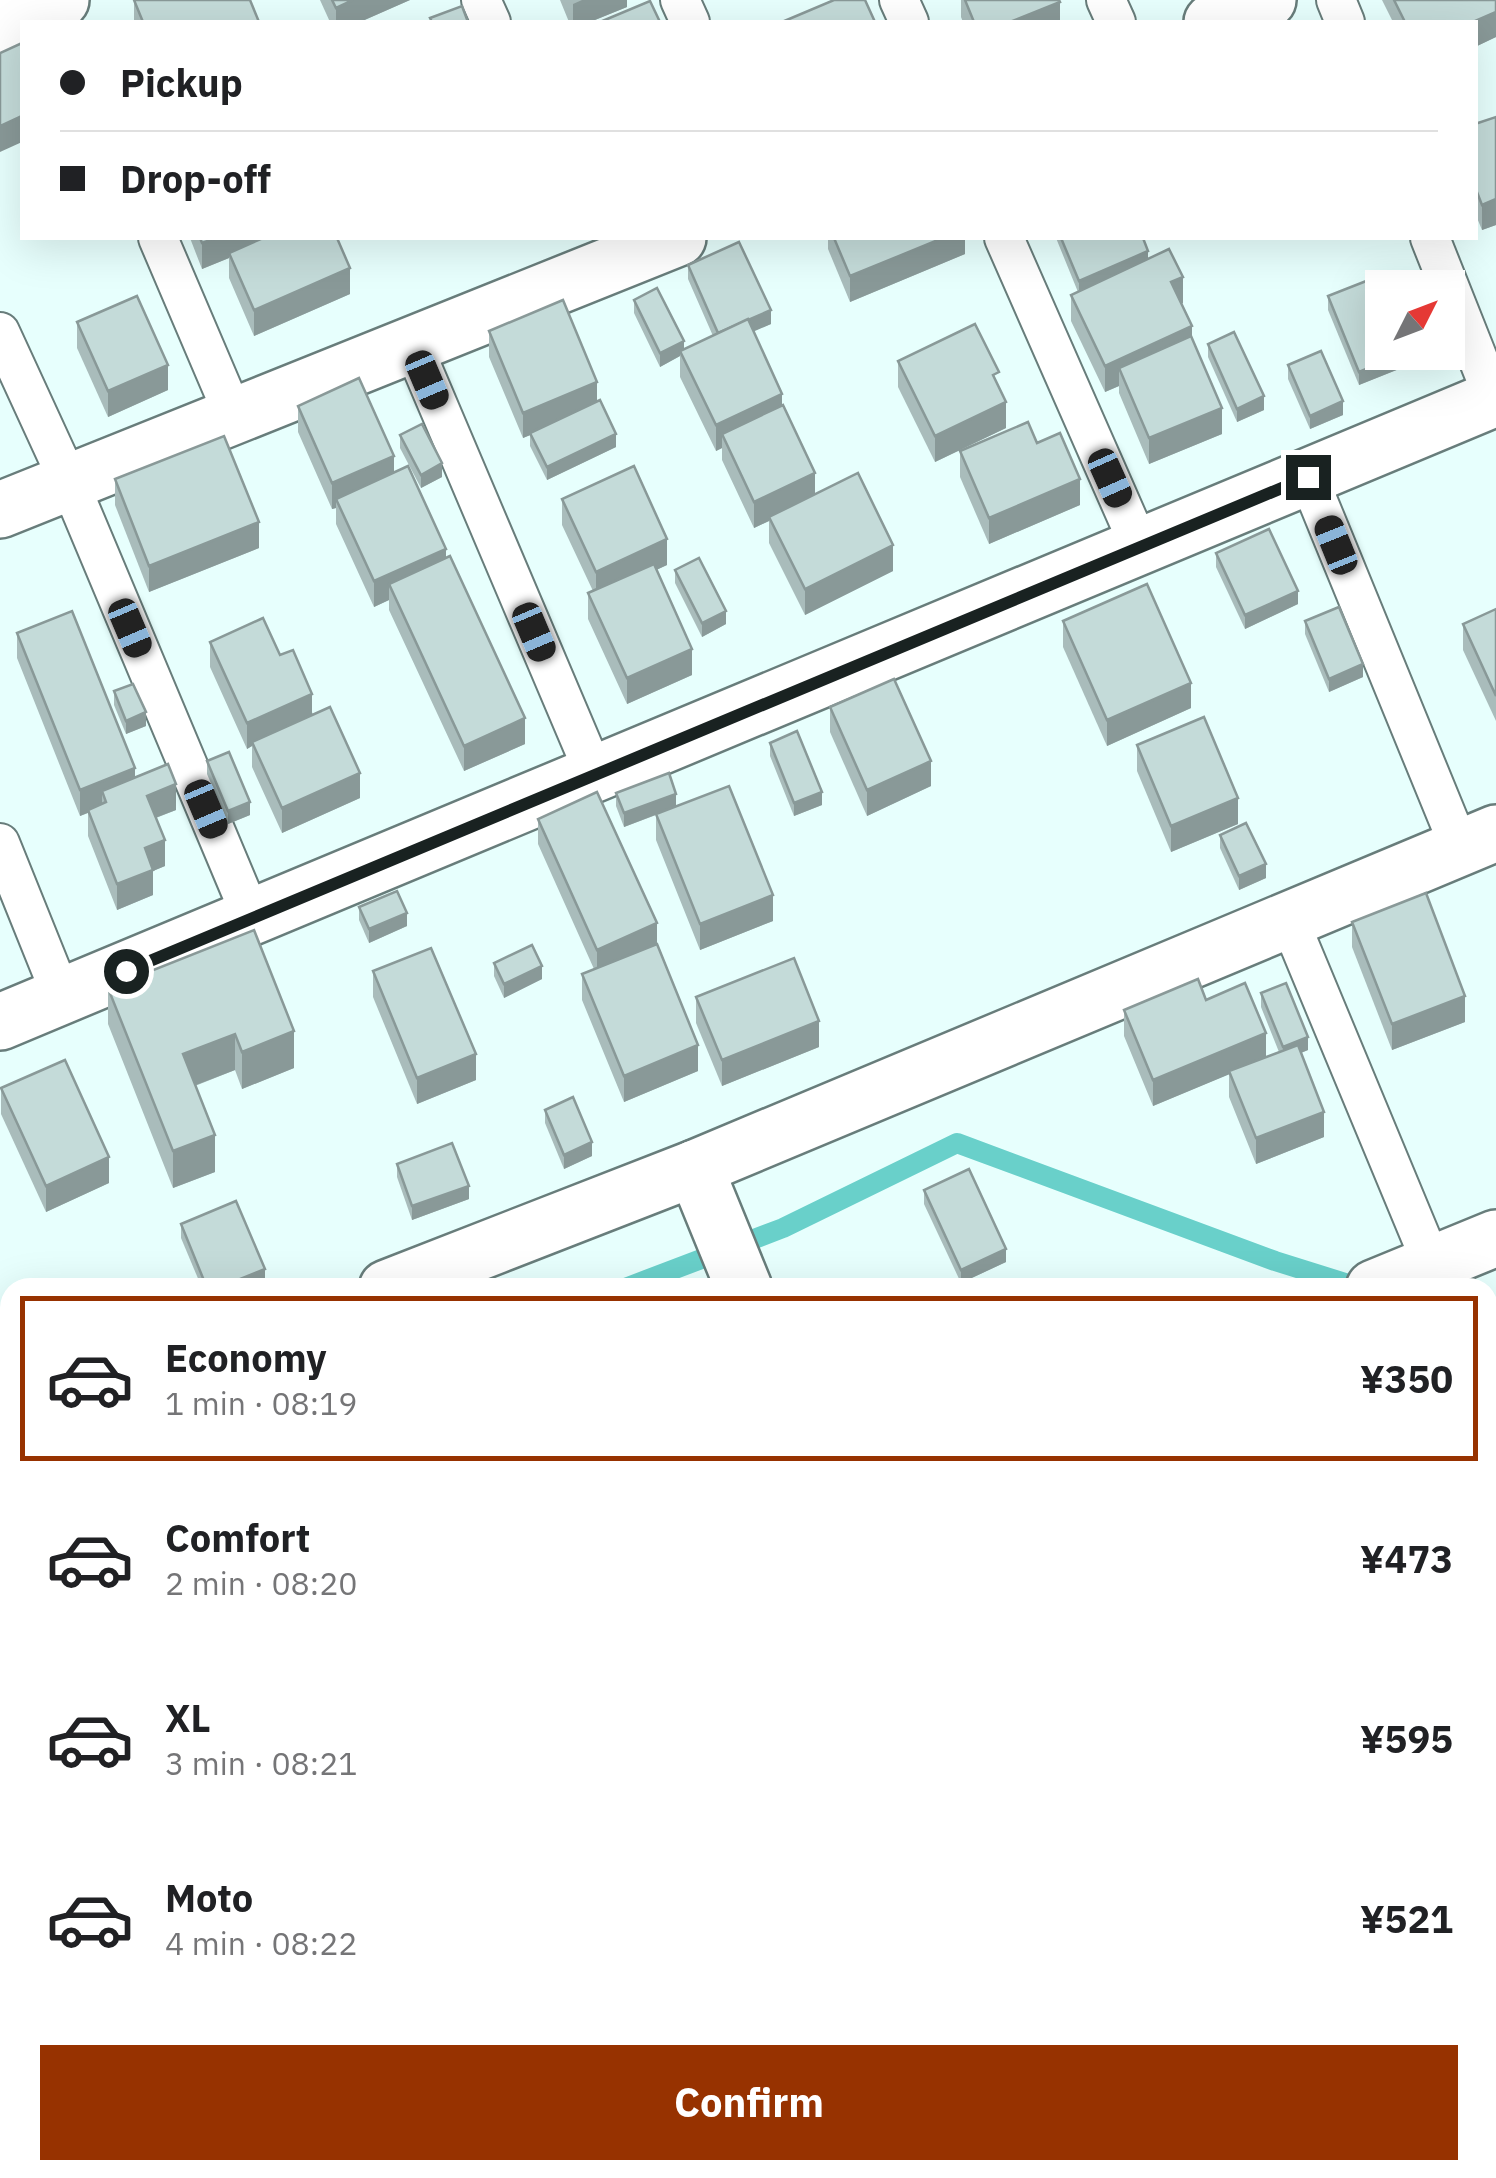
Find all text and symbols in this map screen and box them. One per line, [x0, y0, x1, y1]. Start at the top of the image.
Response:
text: Pickup [120, 58, 243, 107]
text: Drop-off [120, 154, 271, 203]
north arrow [1365, 270, 1465, 370]
map controls [1365, 270, 1465, 370]
car [401, 347, 453, 413]
car [1084, 444, 1136, 512]
route end [1286, 455, 1331, 500]
car [1311, 512, 1361, 578]
car [104, 595, 156, 661]
car [508, 599, 560, 665]
car [180, 776, 232, 842]
route start [104, 949, 149, 994]
text: Economy [165, 1333, 327, 1382]
icon: car [45, 1334, 135, 1424]
text: ¥350 [1360, 1354, 1453, 1403]
text: 1 min · 08:19 [165, 1382, 358, 1424]
text: Comfort [165, 1513, 310, 1562]
icon: car [45, 1514, 135, 1604]
text: ¥473 [1360, 1534, 1453, 1583]
text: 2 min · 08:20 [165, 1562, 358, 1604]
text: XL [165, 1693, 211, 1742]
icon: car [45, 1694, 135, 1784]
text: ¥595 [1360, 1714, 1453, 1763]
text: 3 min · 08:21 [165, 1742, 358, 1784]
text: Moto [165, 1873, 253, 1922]
icon: car [45, 1874, 135, 1964]
text: ¥521 [1360, 1894, 1453, 1943]
text: 4 min · 08:22 [165, 1922, 358, 1964]
button: Confirm [40, 2045, 1458, 2160]

